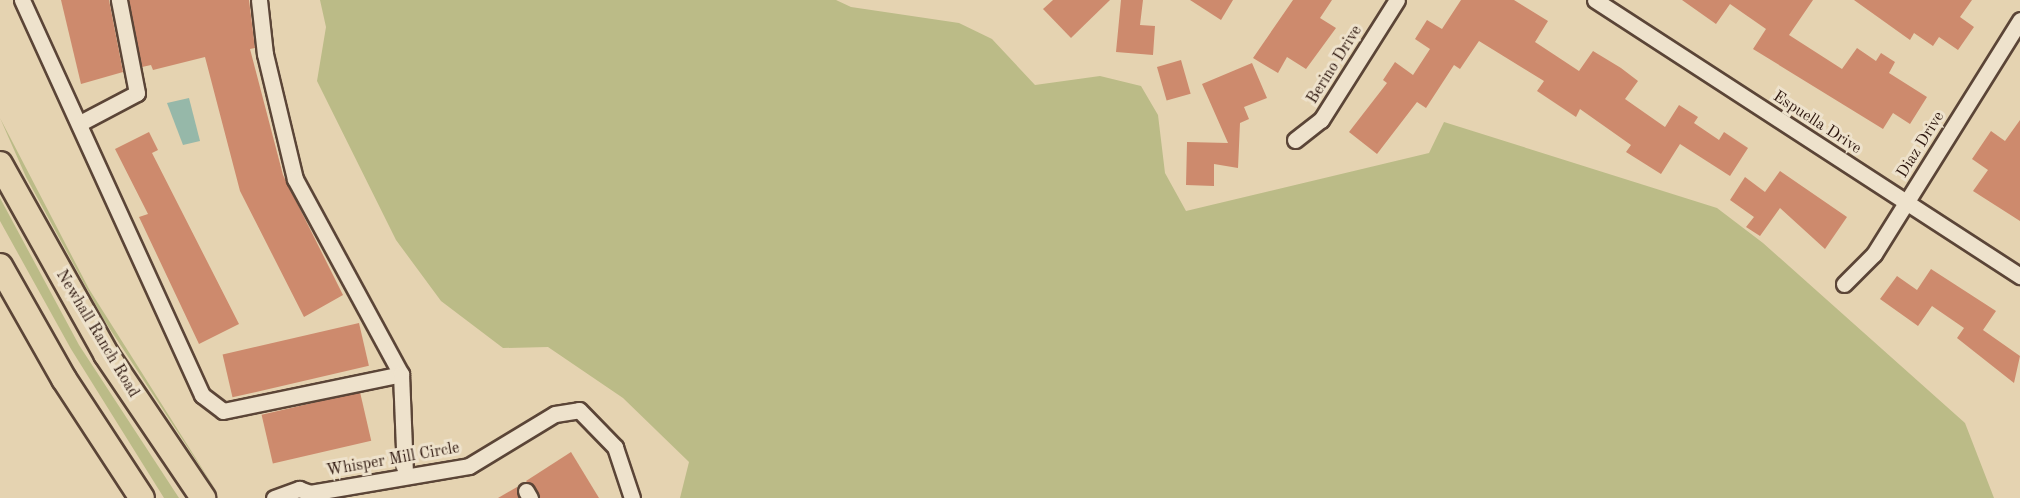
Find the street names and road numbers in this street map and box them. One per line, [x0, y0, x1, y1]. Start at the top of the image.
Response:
street label: Berino Drive [1303, 22, 1367, 108]
street label: Espuella Drive [1769, 87, 1865, 159]
street label: Diaz Drive [1893, 108, 1949, 182]
street label: Newhall Ranch Road [51, 267, 143, 401]
street label: Whisper Mill Circle [325, 439, 461, 481]

